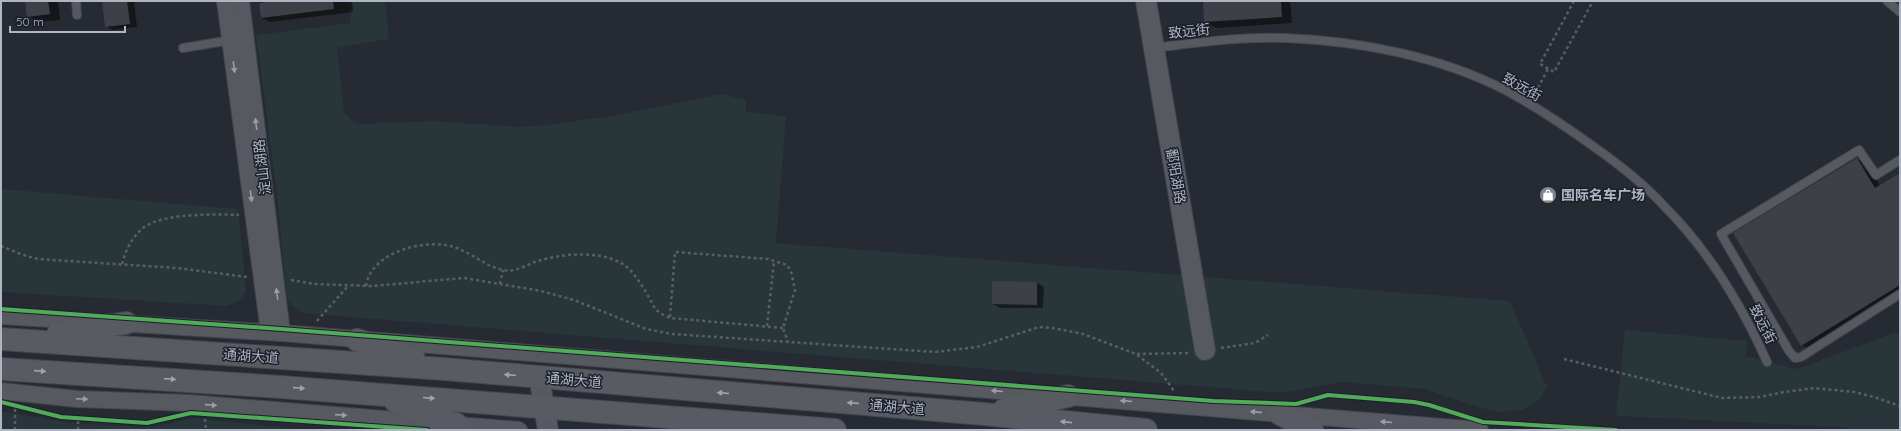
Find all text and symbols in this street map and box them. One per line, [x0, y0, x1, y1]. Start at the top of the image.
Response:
scale bar [10, 8, 125, 34]
text: 50 m [16, 14, 44, 29]
street label: 致远街 [1167, 20, 1211, 42]
one-way arrow [231, 61, 237, 73]
street label: 致远街 [1499, 69, 1545, 105]
one-way arrow [253, 118, 259, 130]
street label: 淀山湖路 [250, 138, 274, 196]
street label: 鄱阳湖路 [1162, 147, 1190, 205]
shop icon: 国际名车广场 [1538, 185, 1558, 205]
place label: 国际名车广场 [1561, 186, 1645, 204]
one-way arrow [248, 190, 254, 202]
one-way arrow [274, 288, 280, 300]
street label: 致远街 [1745, 301, 1781, 347]
street label: 通湖大道 [222, 345, 280, 367]
one-way arrow [34, 368, 46, 375]
street label: 通湖大道 [545, 369, 603, 391]
one-way arrow [504, 372, 516, 378]
one-way arrow [164, 376, 176, 383]
one-way arrow [293, 385, 305, 391]
one-way arrow [991, 387, 1003, 394]
one-way arrow [717, 389, 729, 396]
one-way arrow [76, 395, 88, 402]
one-way arrow [423, 395, 435, 402]
street label: 通湖大道 [868, 396, 926, 418]
one-way arrow [1120, 398, 1132, 405]
one-way arrow [846, 400, 859, 407]
one-way arrow [205, 401, 217, 408]
one-way arrow [1250, 408, 1262, 415]
one-way arrow [335, 411, 347, 418]
one-way arrow [1060, 419, 1072, 425]
one-way arrow [1380, 419, 1392, 426]

